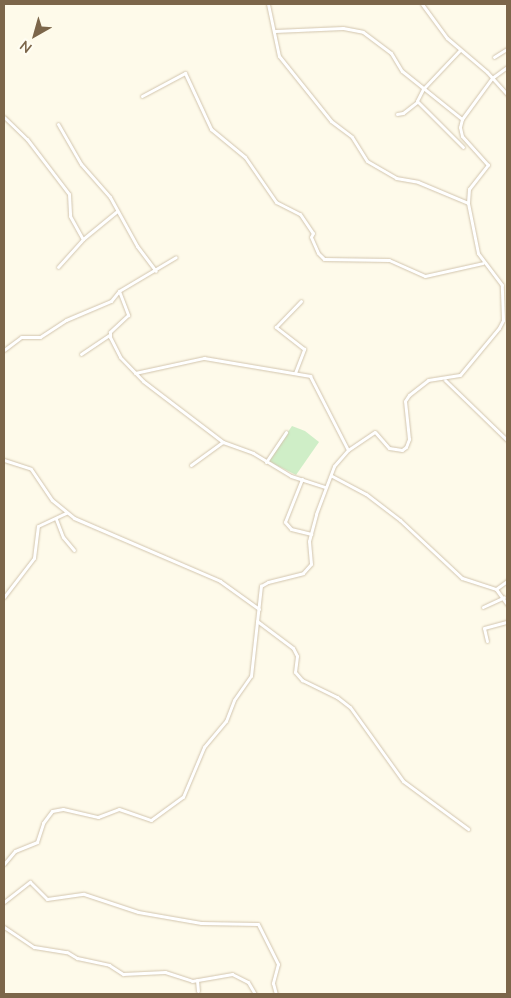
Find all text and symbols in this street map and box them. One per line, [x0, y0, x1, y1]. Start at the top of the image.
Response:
north arrow [10, 10, 60, 60]
text: N [16, 36, 35, 57]

